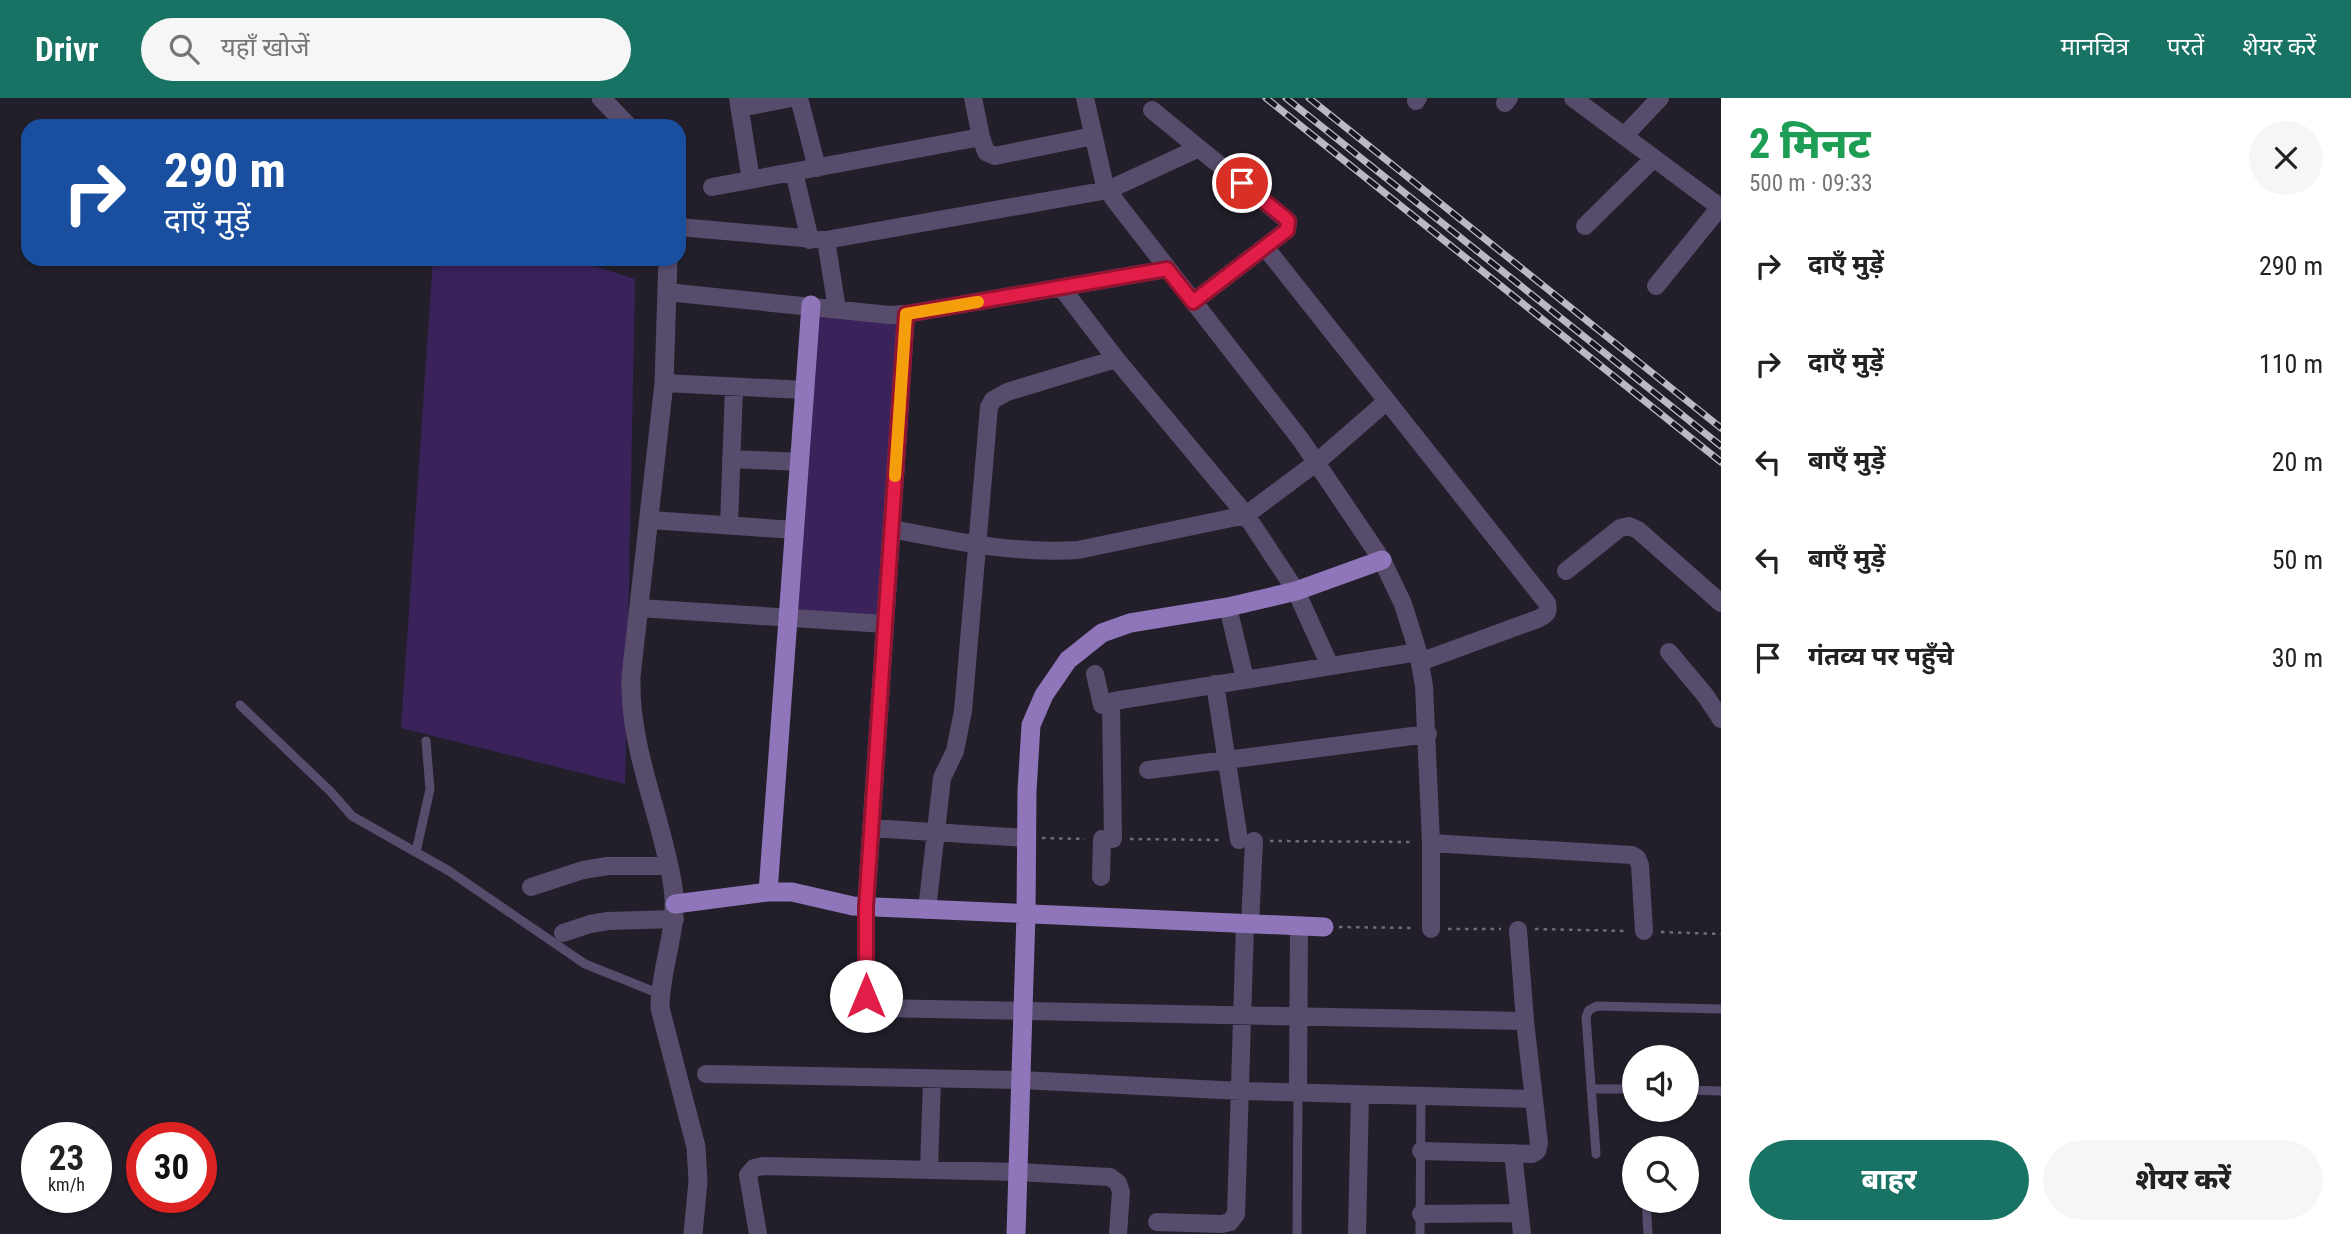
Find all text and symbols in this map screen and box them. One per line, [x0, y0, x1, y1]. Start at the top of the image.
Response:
search box [141, 18, 631, 81]
text: Drivr [35, 30, 99, 69]
icon: search [165, 30, 203, 68]
text: यहाँ खोजें [221, 32, 310, 62]
text: मानचित्र [2060, 33, 2129, 61]
text: परतें [2167, 33, 2204, 61]
text: शेयर करें [2242, 33, 2316, 61]
text: 2 मिनट [1749, 119, 1870, 168]
button: close [2249, 121, 2323, 195]
text: 290 m [164, 142, 286, 199]
icon: right [49, 147, 140, 238]
pin [1212, 153, 1272, 213]
icon: arrive [1223, 164, 1261, 202]
text: 500 m · 09:33 [1749, 170, 1873, 197]
text: दाएँ मुड़ें [164, 201, 251, 239]
icon: right [1749, 247, 1787, 285]
text: दाएँ मुड़ें [1808, 249, 1884, 279]
text: 290 m [2259, 251, 2323, 281]
icon: right [1749, 345, 1787, 383]
text: दाएँ मुड़ें [1808, 347, 1884, 377]
text: 110 m [2259, 349, 2323, 379]
icon: left [1749, 443, 1787, 481]
text: बाएँ मुड़ें [1808, 445, 1885, 475]
text: 20 m [2272, 447, 2323, 477]
icon: left [1749, 541, 1787, 579]
text: बाएँ मुड़ें [1808, 543, 1885, 573]
text: 50 m [2272, 545, 2323, 575]
icon: arrive [1749, 639, 1787, 677]
text: गंतव्य पर पहुँचे [1808, 641, 1954, 671]
text: 30 m [2272, 643, 2323, 673]
position arrow [829, 959, 903, 1033]
map controls [1622, 1045, 1699, 1213]
button: sound [1622, 1045, 1699, 1122]
speed limit sign: 30 [126, 1122, 217, 1213]
button: search [1622, 1136, 1699, 1213]
text: 23 [49, 1138, 84, 1179]
button: बाहर [1749, 1140, 2029, 1220]
button: शेयर करें [2043, 1140, 2323, 1220]
text: km/h [48, 1174, 85, 1195]

